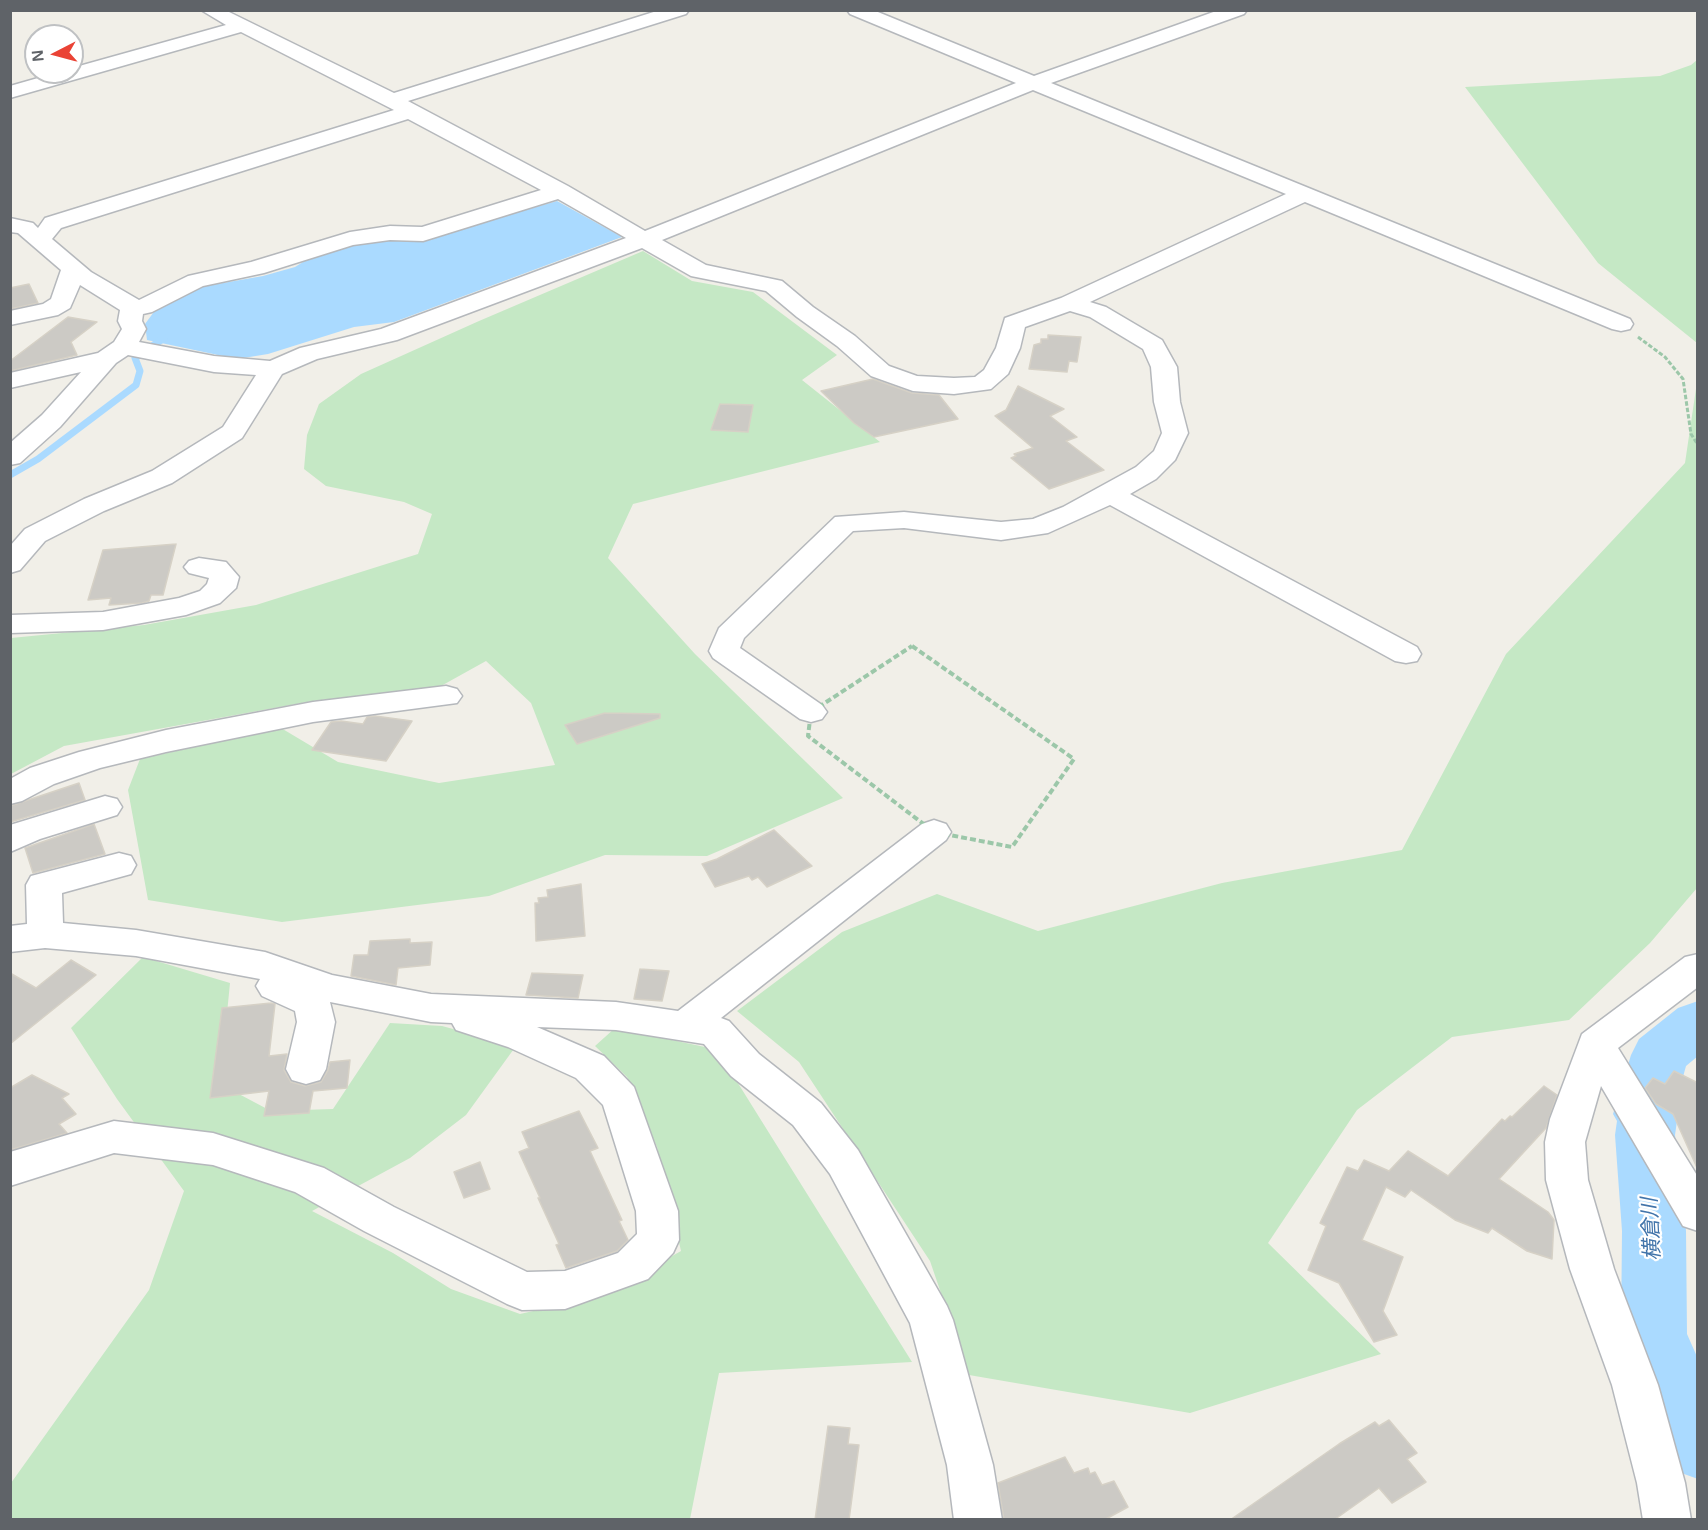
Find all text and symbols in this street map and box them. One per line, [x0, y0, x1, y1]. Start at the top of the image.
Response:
north arrow [24, 24, 84, 84]
text: N [29, 49, 47, 62]
water label: 横倉川 [1638, 1197, 1666, 1261]

